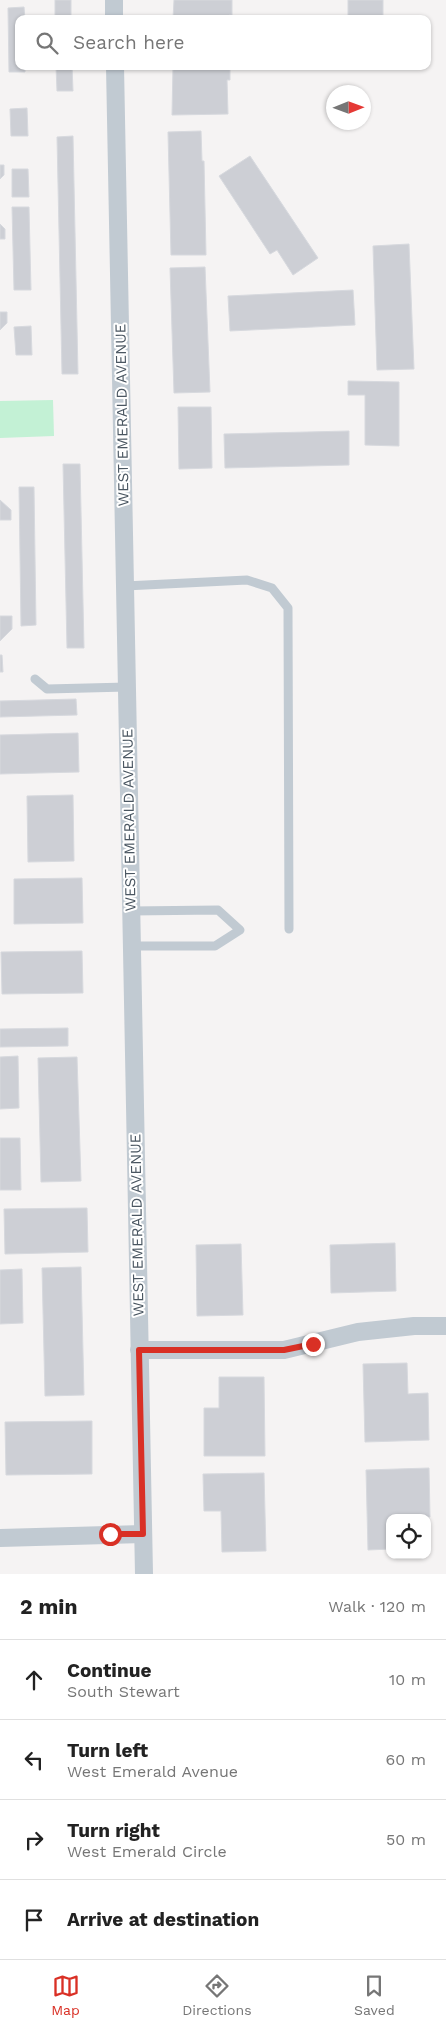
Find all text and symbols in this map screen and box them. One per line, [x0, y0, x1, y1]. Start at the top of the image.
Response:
search box [15, 15, 431, 70]
icon: search [33, 29, 61, 57]
text: Search here [73, 31, 184, 54]
north arrow [326, 85, 371, 130]
street label: WEST EMERALD AVENUE [111, 324, 133, 506]
street label: WEST EMERALD AVENUE [118, 729, 140, 911]
street label: WEST EMERALD AVENUE [126, 1134, 148, 1316]
route end [302, 1333, 325, 1356]
map controls [386, 1514, 431, 1559]
button: locate [386, 1514, 431, 1559]
route start [99, 1523, 122, 1546]
text: 2 min [20, 1594, 77, 1619]
text: Walk · 120 m [328, 1597, 426, 1616]
text: Continue [67, 1659, 151, 1682]
icon: ahead [20, 1666, 48, 1694]
text: 10 m [389, 1670, 426, 1689]
text: South Stewart [67, 1682, 180, 1701]
text: Turn left [67, 1739, 148, 1762]
icon: left [20, 1746, 48, 1774]
text: 60 m [386, 1750, 426, 1769]
text: West Emerald Avenue [67, 1762, 238, 1781]
text: Turn right [67, 1819, 160, 1842]
icon: right [20, 1826, 48, 1854]
text: 50 m [386, 1830, 426, 1849]
text: West Emerald Circle [67, 1842, 227, 1861]
icon: arrive [20, 1906, 48, 1934]
text: Arrive at destination [67, 1908, 259, 1931]
tab: Map [51, 1972, 80, 2018]
tab: Directions [182, 1972, 252, 2018]
tab: Saved [354, 1972, 395, 2018]

